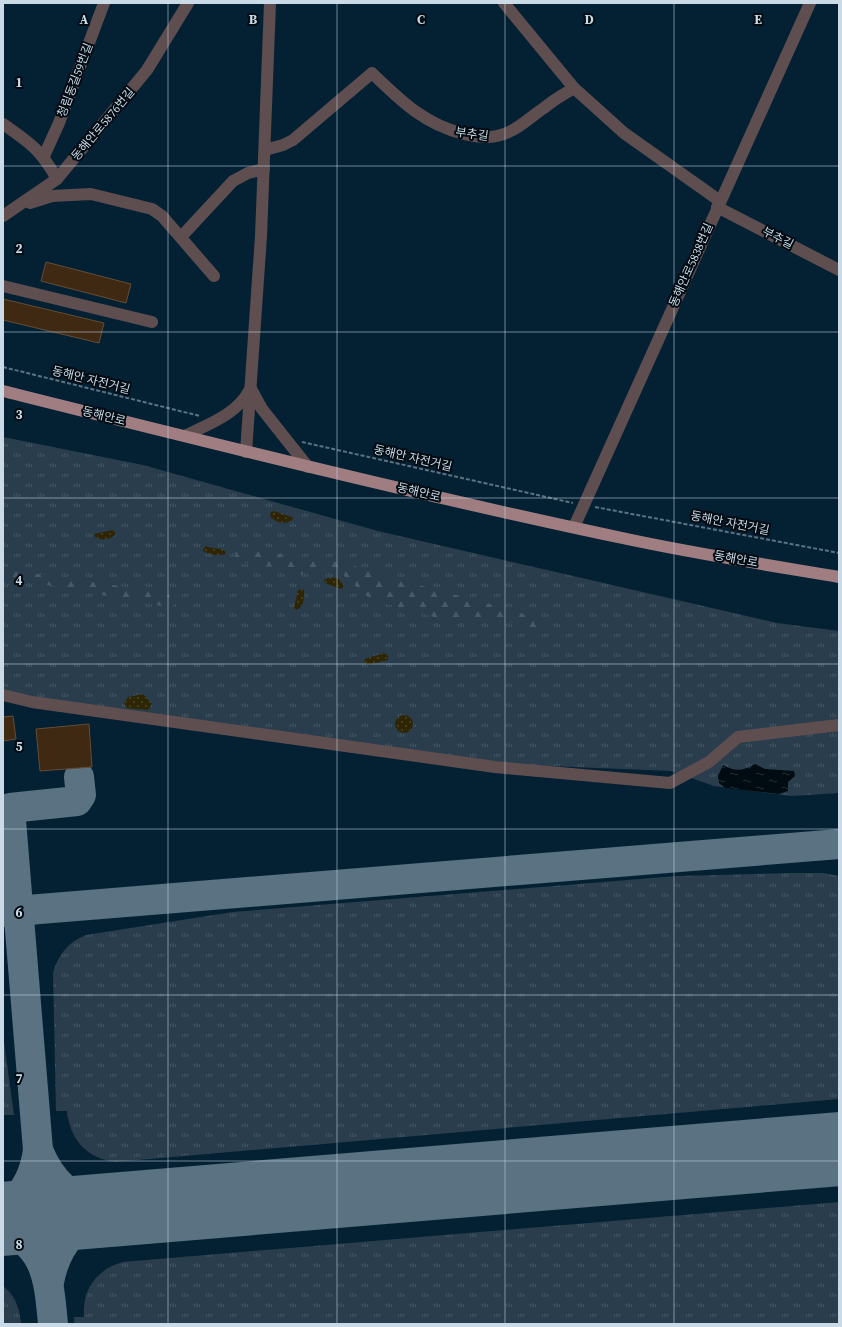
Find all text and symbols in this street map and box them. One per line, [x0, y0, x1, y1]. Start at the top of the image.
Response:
text: A [80, 11, 89, 28]
text: B [249, 11, 258, 28]
text: C [417, 11, 425, 28]
text: D [584, 11, 594, 28]
text: E [754, 11, 762, 28]
street label: 청림동길59번길 [54, 41, 96, 119]
text: 1 [15, 74, 23, 91]
street label: 동해안로5876번길 [68, 84, 138, 164]
street label: 부추길 [454, 124, 490, 144]
street label: 동해안로5838번길 [665, 221, 717, 309]
street label: 부추길 [760, 223, 796, 253]
text: 2 [15, 240, 23, 257]
street label: 동해안 자전거길 [50, 363, 132, 397]
street label: 동해안로 [81, 403, 127, 429]
text: 3 [15, 406, 23, 423]
street label: 동해안 자전거길 [372, 441, 454, 475]
street label: 동해안로 [396, 479, 442, 505]
street label: 동해안 자전거길 [689, 508, 771, 538]
street label: 동해안로 [713, 547, 759, 571]
text: 4 [15, 572, 23, 589]
text: 5 [15, 738, 23, 755]
text: 6 [15, 904, 23, 921]
text: 7 [15, 1070, 23, 1087]
text: 8 [15, 1236, 23, 1253]

